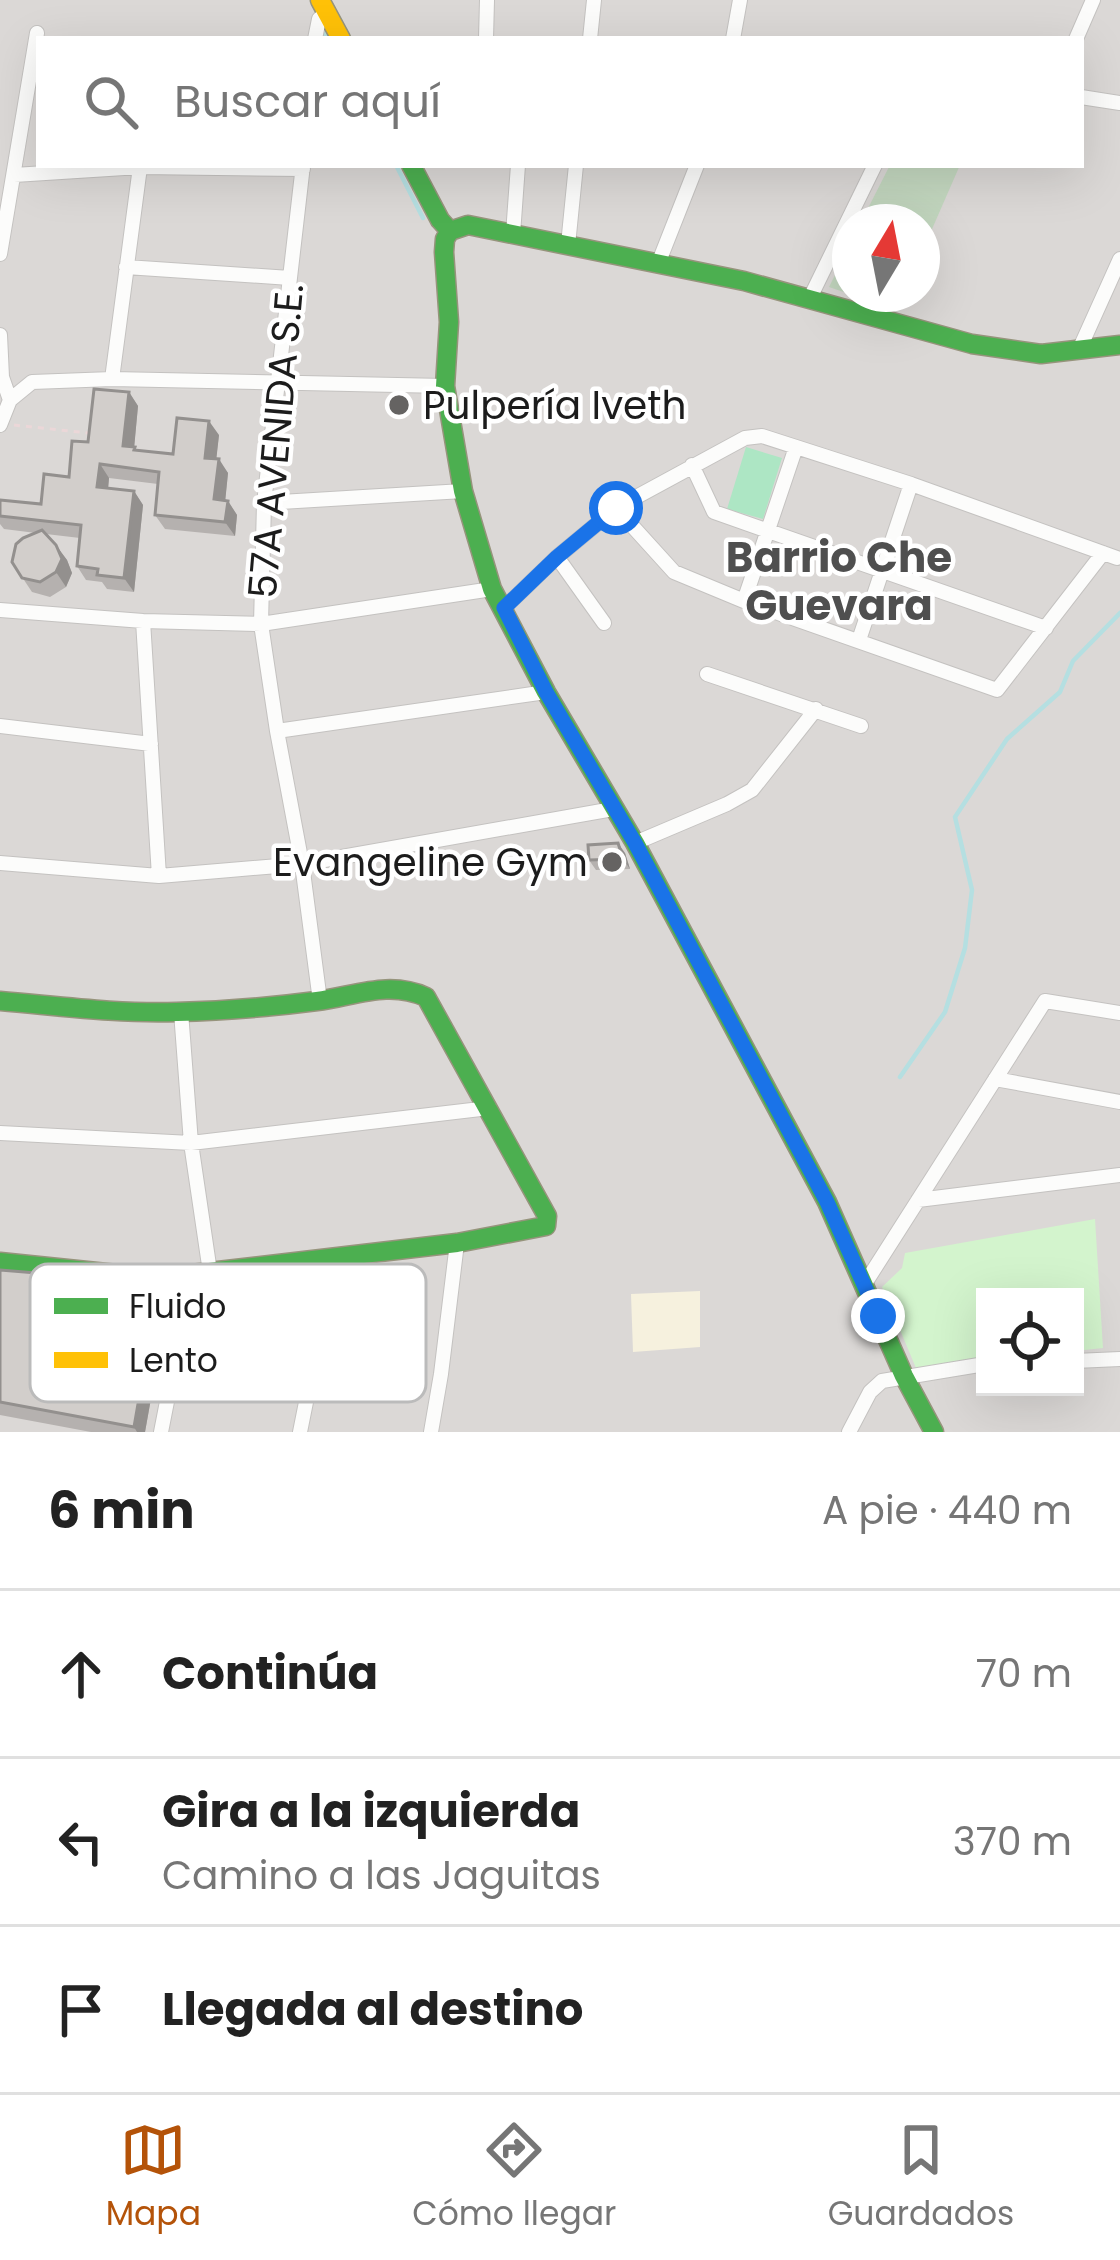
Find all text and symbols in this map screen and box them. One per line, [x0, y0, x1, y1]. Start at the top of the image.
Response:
search box [36, 36, 1084, 168]
icon: search [78, 69, 144, 135]
text: Buscar aquí [174, 70, 441, 133]
north arrow [832, 204, 940, 312]
street label: 57A AVENIDA S.E. [235, 281, 317, 601]
place label: Pulpería Iveth [423, 378, 686, 433]
marker: Pulpería Iveth [386, 392, 412, 418]
route start [589, 481, 643, 535]
district label: Barrio Che Guevara [726, 528, 952, 635]
place label: Evangeline Gym [273, 835, 588, 890]
marker: Evangeline Gym [599, 849, 625, 875]
legend [30, 1264, 426, 1402]
text: Fluido [129, 1283, 226, 1330]
map controls [976, 1288, 1084, 1396]
button: locate [976, 1288, 1084, 1396]
route end [851, 1289, 905, 1343]
text: Lento [129, 1337, 218, 1384]
text: 6 min [48, 1474, 195, 1546]
text: A pie · 440 m [822, 1483, 1072, 1538]
icon: ahead [48, 1641, 114, 1707]
text: Continúa [162, 1642, 378, 1705]
text: 70 m [976, 1646, 1072, 1701]
text: Gira a la izquierda [162, 1780, 580, 1843]
icon: left [48, 1809, 114, 1875]
text: 370 m [953, 1814, 1072, 1869]
text: Camino a las Jaguitas [162, 1848, 601, 1903]
icon: arrive [48, 1977, 114, 2043]
text: Llegada al destino [162, 1978, 584, 2041]
tab: Mapa [106, 2117, 201, 2239]
tab: Cómo llegar [412, 2117, 616, 2239]
tab: Guardados [828, 2117, 1014, 2239]

